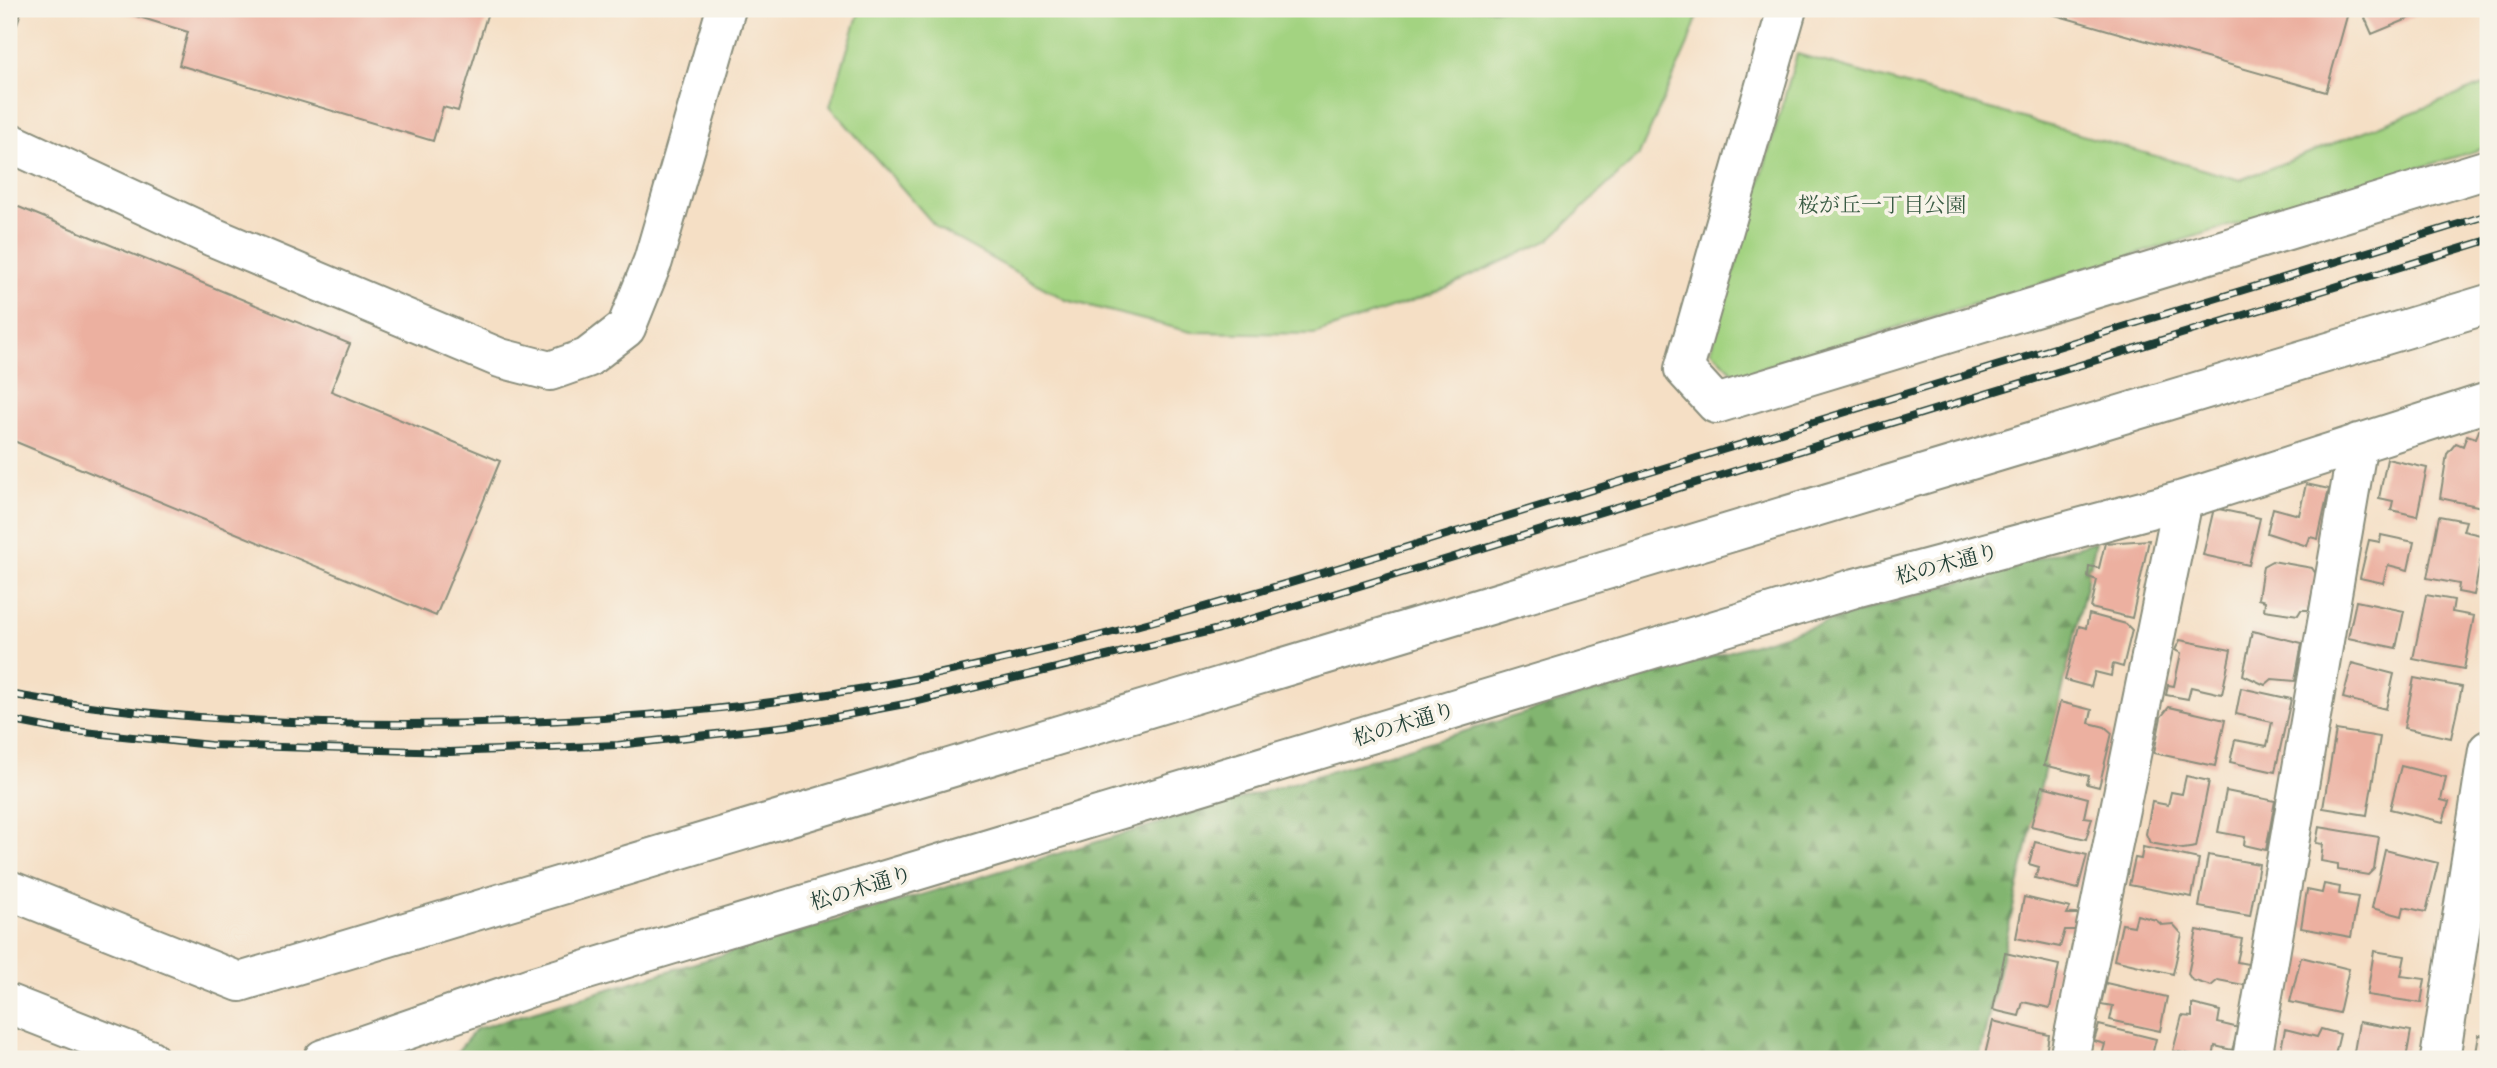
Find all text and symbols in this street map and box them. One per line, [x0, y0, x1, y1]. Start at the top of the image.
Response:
park label: 桜が丘一丁目公園 [1798, 194, 1966, 217]
street label: 松の木通り [1893, 540, 2001, 589]
street label: 松の木通り [1351, 698, 1458, 751]
street label: 松の木通り [808, 862, 915, 915]

